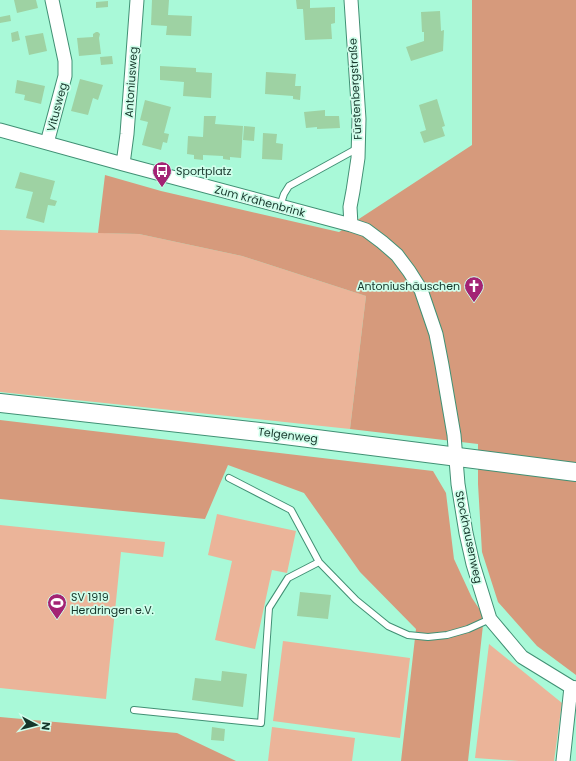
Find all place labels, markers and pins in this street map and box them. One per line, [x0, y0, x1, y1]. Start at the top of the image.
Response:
bus stop icon: Sportplatz [151, 160, 173, 188]
place label: Sportplatz [176, 163, 232, 179]
church icon: Antoniushäuschen [463, 275, 485, 303]
place label: Antoniushäuschen [357, 278, 460, 294]
place label: SV 1919 Herdringen e.V. [71, 589, 154, 618]
sports icon: SV 1919 Herdringen e.V. [46, 592, 68, 620]

